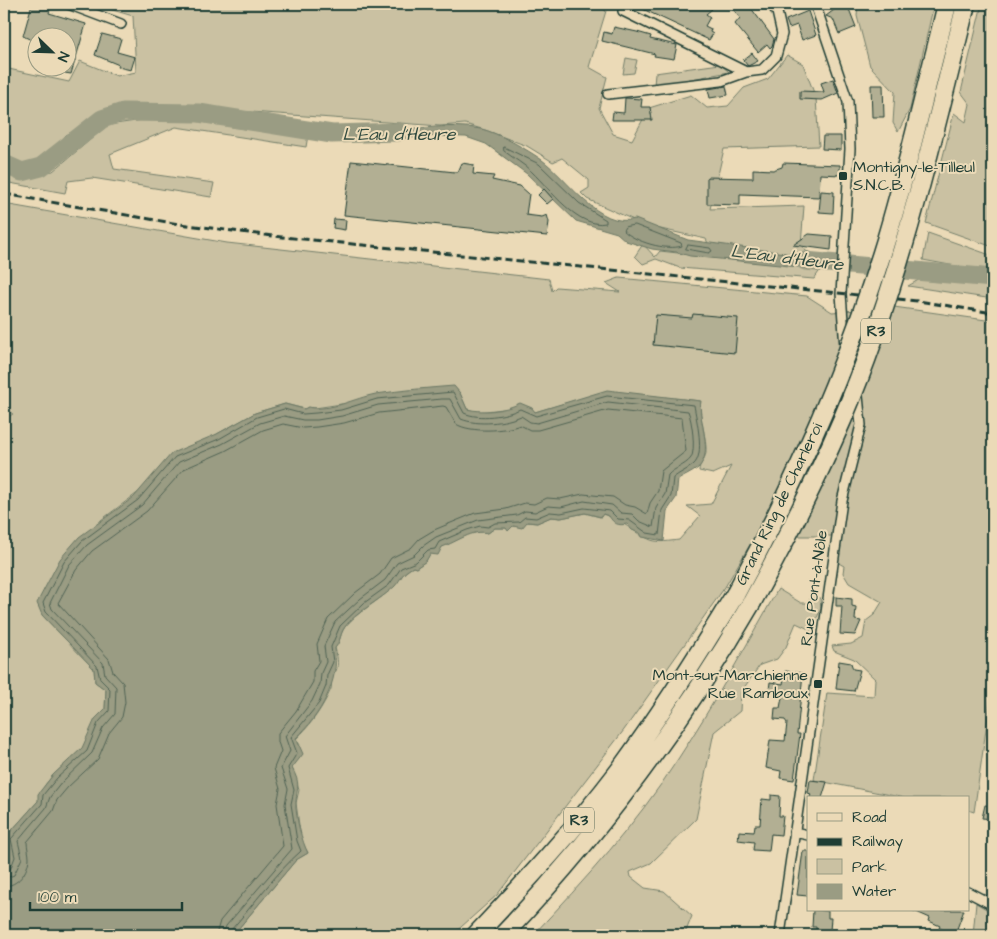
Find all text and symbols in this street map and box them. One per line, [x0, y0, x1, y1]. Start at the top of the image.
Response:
north arrow [28, 28, 78, 78]
text: N [52, 49, 74, 65]
water label: L'Eau d'Heure [342, 122, 457, 147]
place label: Montigny-le-Tilleul S.N.C.B. [853, 156, 975, 196]
marker: Montigny-le-Tilleul S.N.C.B. [837, 170, 849, 182]
water label: L'Eau d'Heure [729, 239, 846, 277]
road number: R3 [861, 318, 891, 344]
street label: Grand Ring de Charleroi [730, 419, 829, 589]
street label: Rue Pont-à-Nôle [795, 528, 833, 647]
place label: Mont-sur-Marchienne Rue Ramboux [652, 664, 808, 704]
marker: Mont-sur-Marchienne Rue Ramboux [812, 678, 824, 690]
legend [807, 796, 970, 912]
text: Road [852, 807, 887, 828]
road number: R3 [564, 808, 594, 832]
text: Railway [852, 831, 903, 853]
text: Park [852, 857, 887, 878]
scale bar [30, 879, 182, 911]
text: Water [852, 881, 896, 902]
text: 100 m [38, 887, 77, 908]

